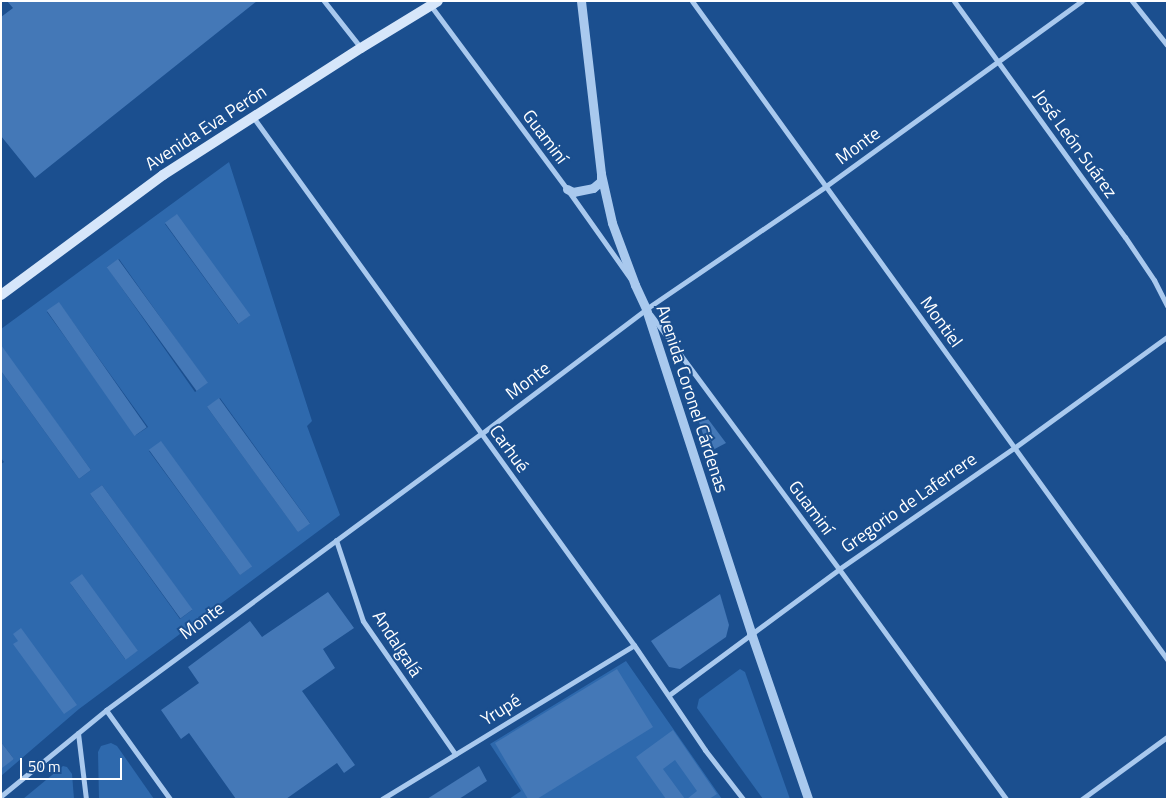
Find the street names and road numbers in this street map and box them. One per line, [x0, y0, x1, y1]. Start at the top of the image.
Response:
street label: Avenida Eva Perón [141, 81, 271, 175]
street label: José León Suárez [1029, 86, 1121, 202]
street label: Guaminí [518, 106, 572, 168]
street label: Monte [832, 123, 884, 169]
street label: Montiel [915, 292, 967, 352]
street label: Avenida Coronel Cárdenas [651, 302, 733, 496]
street label: Monte [502, 357, 554, 405]
street label: Carhué [485, 421, 533, 477]
street label: Gregorio de Laferrere [837, 448, 981, 558]
street label: Guaminí [784, 477, 838, 539]
street label: Monte [176, 598, 228, 644]
street label: Andalgalá [368, 607, 426, 681]
street label: Yrupé [477, 689, 525, 731]

